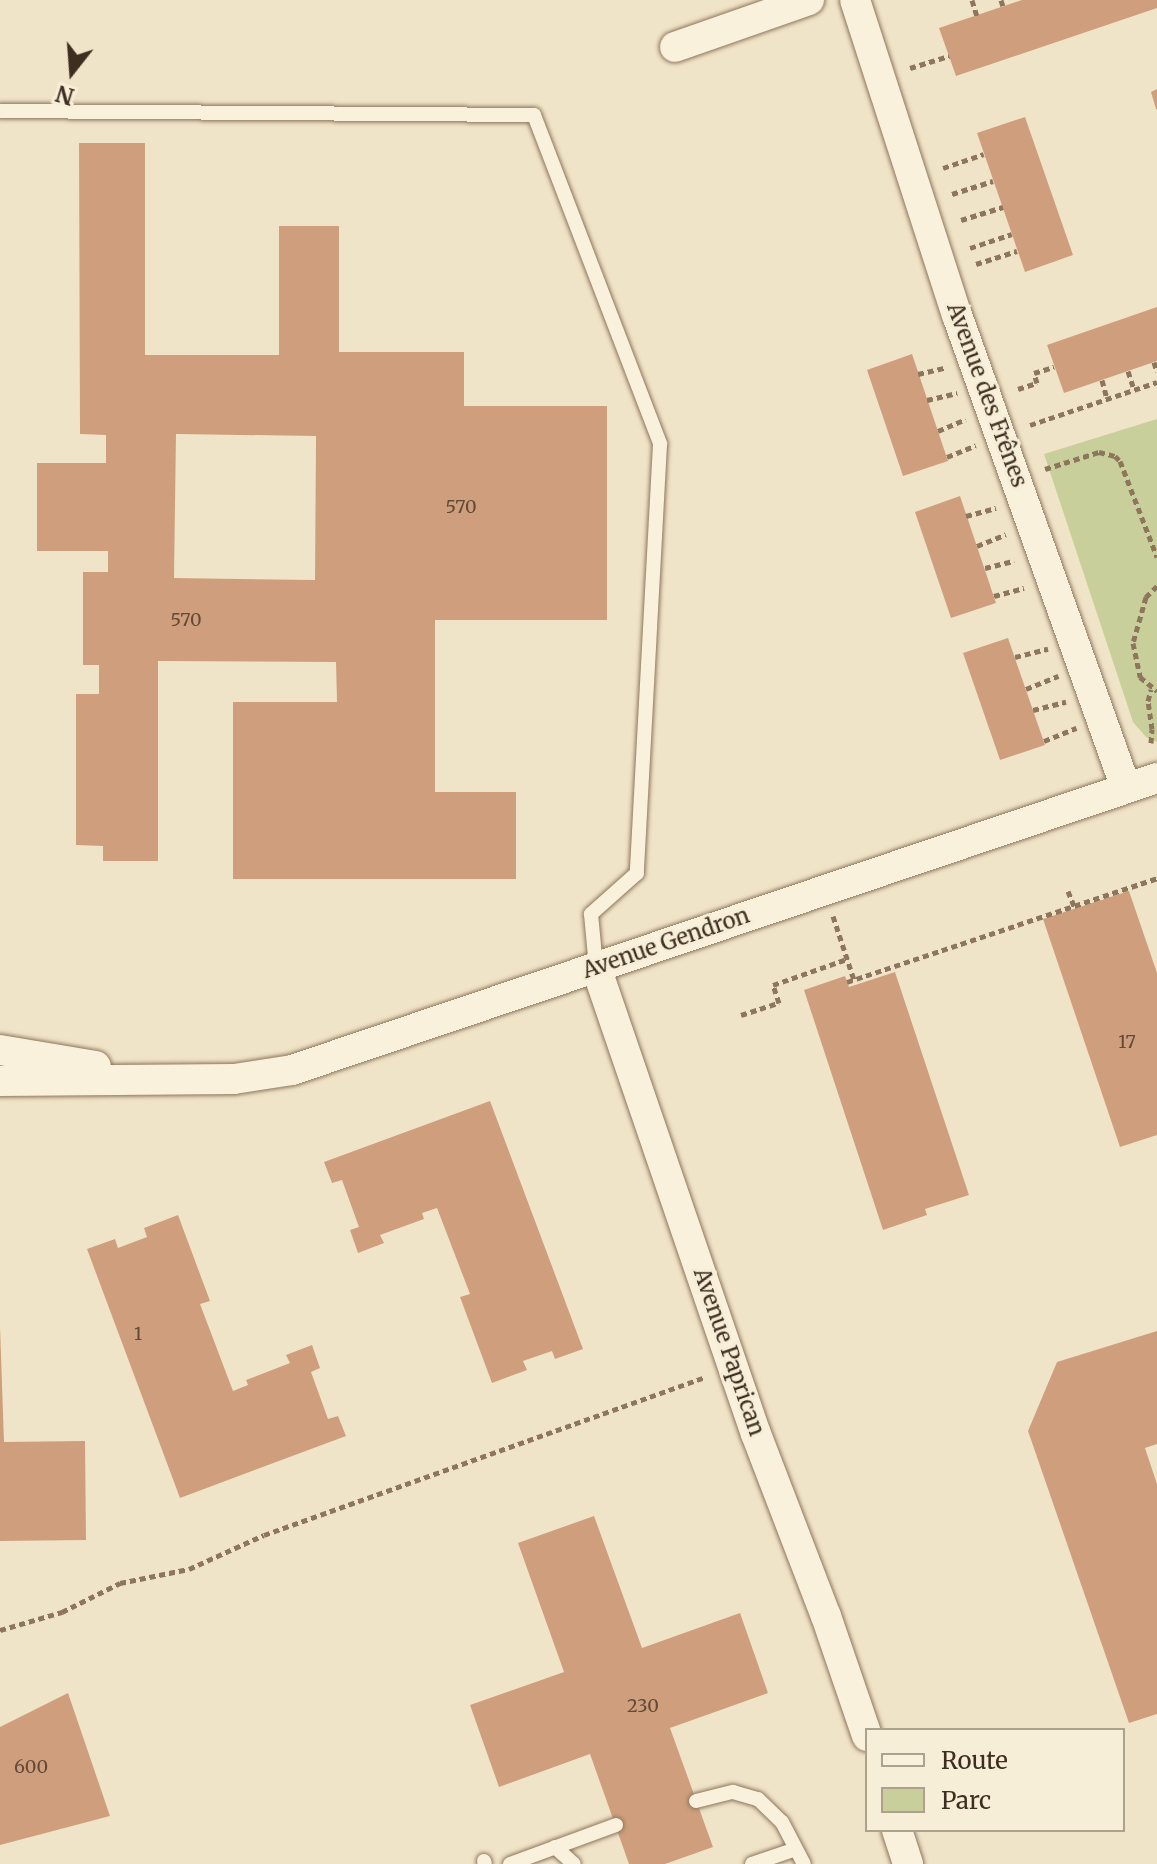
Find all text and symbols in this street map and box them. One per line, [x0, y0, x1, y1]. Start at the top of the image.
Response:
north arrow [32, 32, 112, 112]
text: N [53, 79, 77, 111]
street label: Avenue des Frênes [941, 299, 1033, 491]
house number: 570 [445, 496, 477, 518]
house number: 570 [170, 609, 202, 631]
street label: Avenue Gendron [579, 902, 753, 984]
house number: 17 [1118, 1031, 1136, 1053]
street label: Avenue Paprican [688, 1265, 770, 1439]
house number: 1 [134, 1323, 142, 1345]
house number: 230 [627, 1695, 659, 1717]
legend [865, 1728, 1125, 1832]
text: Route [941, 1745, 1008, 1776]
house number: 600 [14, 1756, 48, 1778]
text: Parc [941, 1785, 991, 1816]

